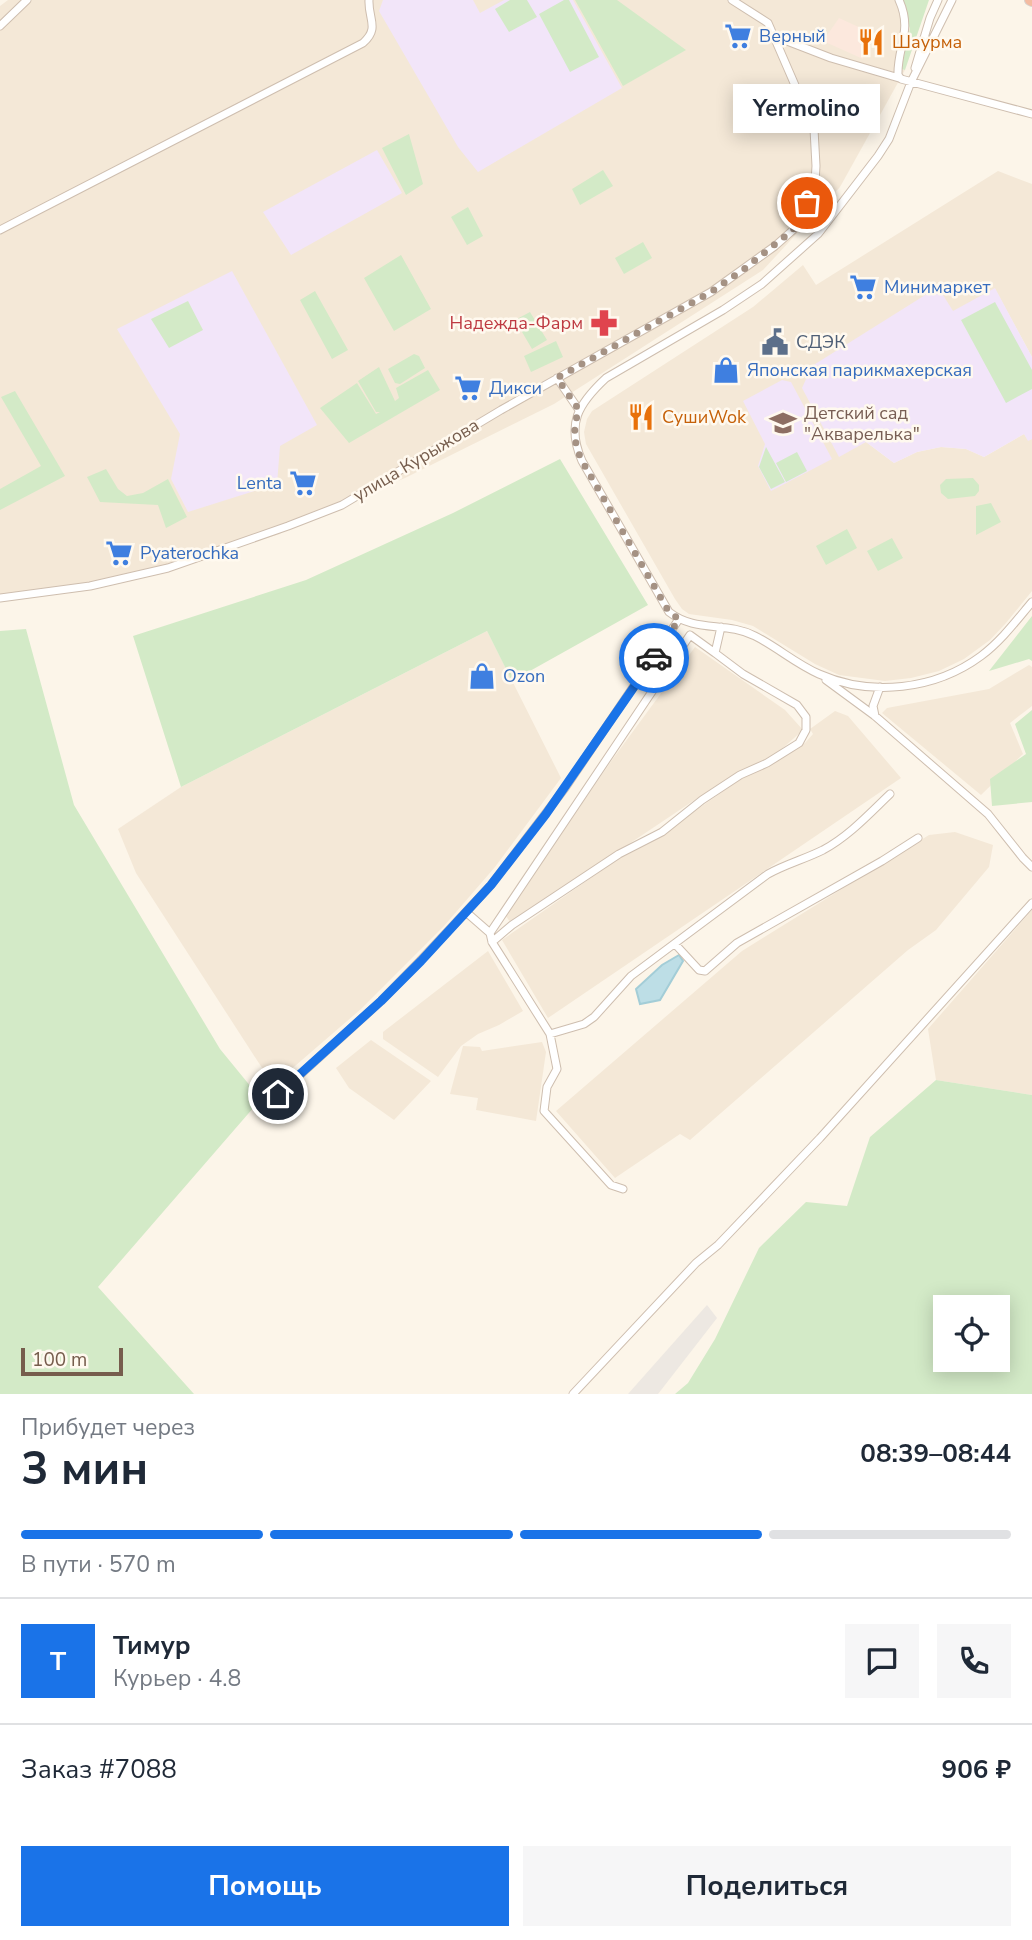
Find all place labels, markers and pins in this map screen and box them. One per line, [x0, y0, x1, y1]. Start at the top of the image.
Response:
supermarket icon: Верный [723, 21, 753, 51]
place label: Верный [759, 24, 826, 48]
restaurant icon: Шаурма [856, 27, 886, 57]
place label: Шаурма [892, 30, 962, 54]
callout: Yermolino [734, 84, 880, 133]
pin [777, 173, 837, 233]
supermarket icon: Минимаркет [848, 272, 878, 302]
place label: Минимаркет [884, 275, 990, 299]
pharmacy icon: Надежда-Фарм [589, 308, 619, 338]
place label: Надежда-Фарм [450, 311, 583, 335]
public building icon: СДЭК [760, 327, 790, 357]
place label: СДЭК [796, 330, 846, 354]
shop icon: Японская парикмахерская [711, 355, 741, 385]
place label: Японская парикмахерская [747, 358, 972, 382]
supermarket icon: Дикси [453, 373, 483, 403]
place label: Дикси [489, 376, 542, 400]
place label: Детский сад "Акварелька" [804, 401, 920, 446]
restaurant icon: СушиWok [626, 402, 656, 432]
place label: СушиWok [662, 405, 747, 429]
school or university icon: Детский сад "Акварелька" [768, 408, 798, 438]
supermarket icon: Lenta [288, 468, 318, 498]
place label: Lenta [237, 471, 282, 495]
supermarket icon: Pyaterochka [104, 538, 134, 568]
place label: Pyaterochka [140, 541, 239, 565]
shop icon: Ozon [467, 661, 497, 691]
place label: Ozon [503, 664, 545, 688]
pin [248, 1064, 308, 1124]

